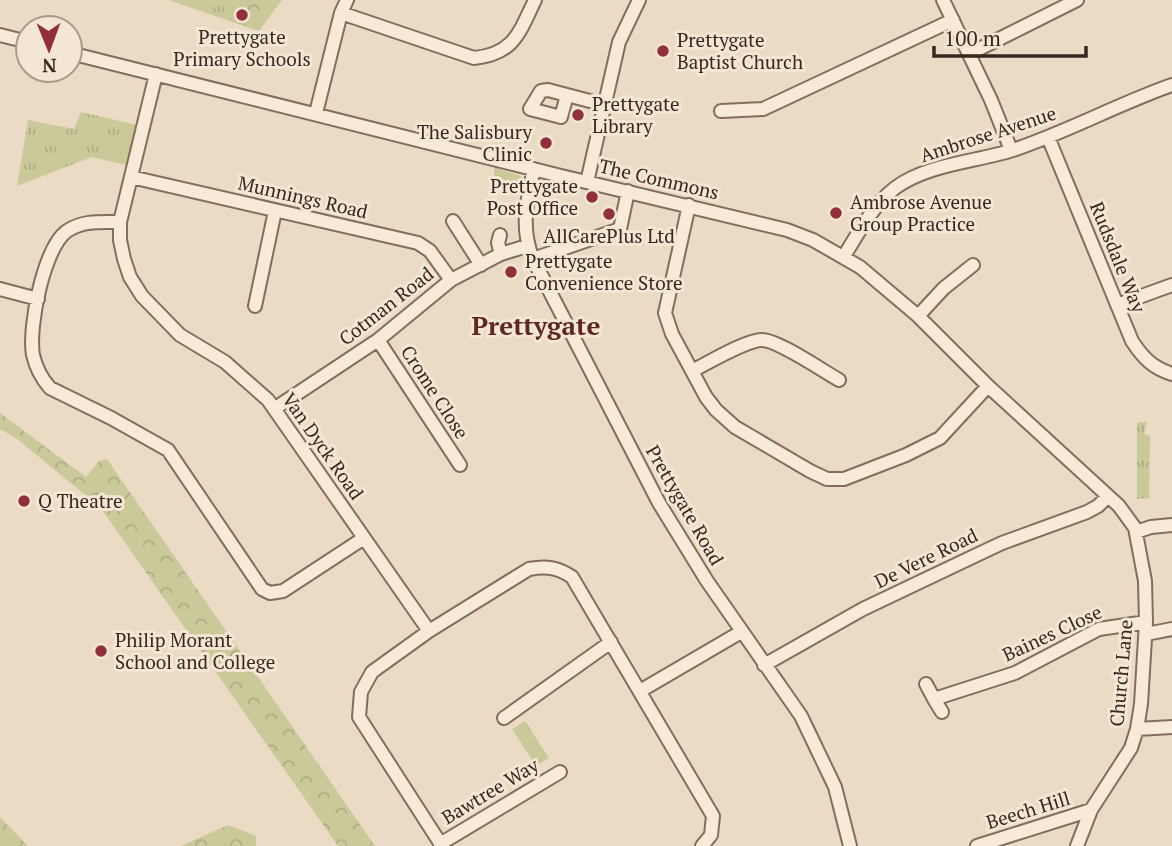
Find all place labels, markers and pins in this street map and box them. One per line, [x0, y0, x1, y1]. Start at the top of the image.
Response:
marker: Prettygate Primary Schools [234, 7, 250, 23]
place label: Prettygate Primary Schools [173, 24, 311, 71]
place label: Prettygate Baptist Church [677, 27, 803, 74]
marker: Prettygate Baptist Church [655, 43, 671, 59]
place label: Prettygate Library [592, 91, 680, 138]
marker: Prettygate Library [570, 107, 586, 123]
place label: The Salisbury Clinic [417, 119, 532, 166]
marker: The Salisbury Clinic [538, 135, 554, 151]
place label: Prettygate Post Office [487, 173, 578, 220]
marker: Prettygate Post Office [584, 189, 600, 205]
place label: Ambrose Avenue Group Practice [850, 189, 992, 236]
marker: Ambrose Avenue Group Practice [828, 205, 844, 221]
marker: AllCarePlus Ltd [601, 206, 617, 222]
place label: AllCarePlus Ltd [543, 223, 675, 248]
place label: Prettygate Convenience Store [525, 248, 683, 295]
marker: Prettygate Convenience Store [503, 264, 519, 280]
place label: Q Theatre [38, 488, 123, 513]
marker: Q Theatre [16, 493, 32, 509]
place label: Philip Morant School and College [115, 627, 275, 674]
marker: Philip Morant School and College [93, 643, 109, 659]

